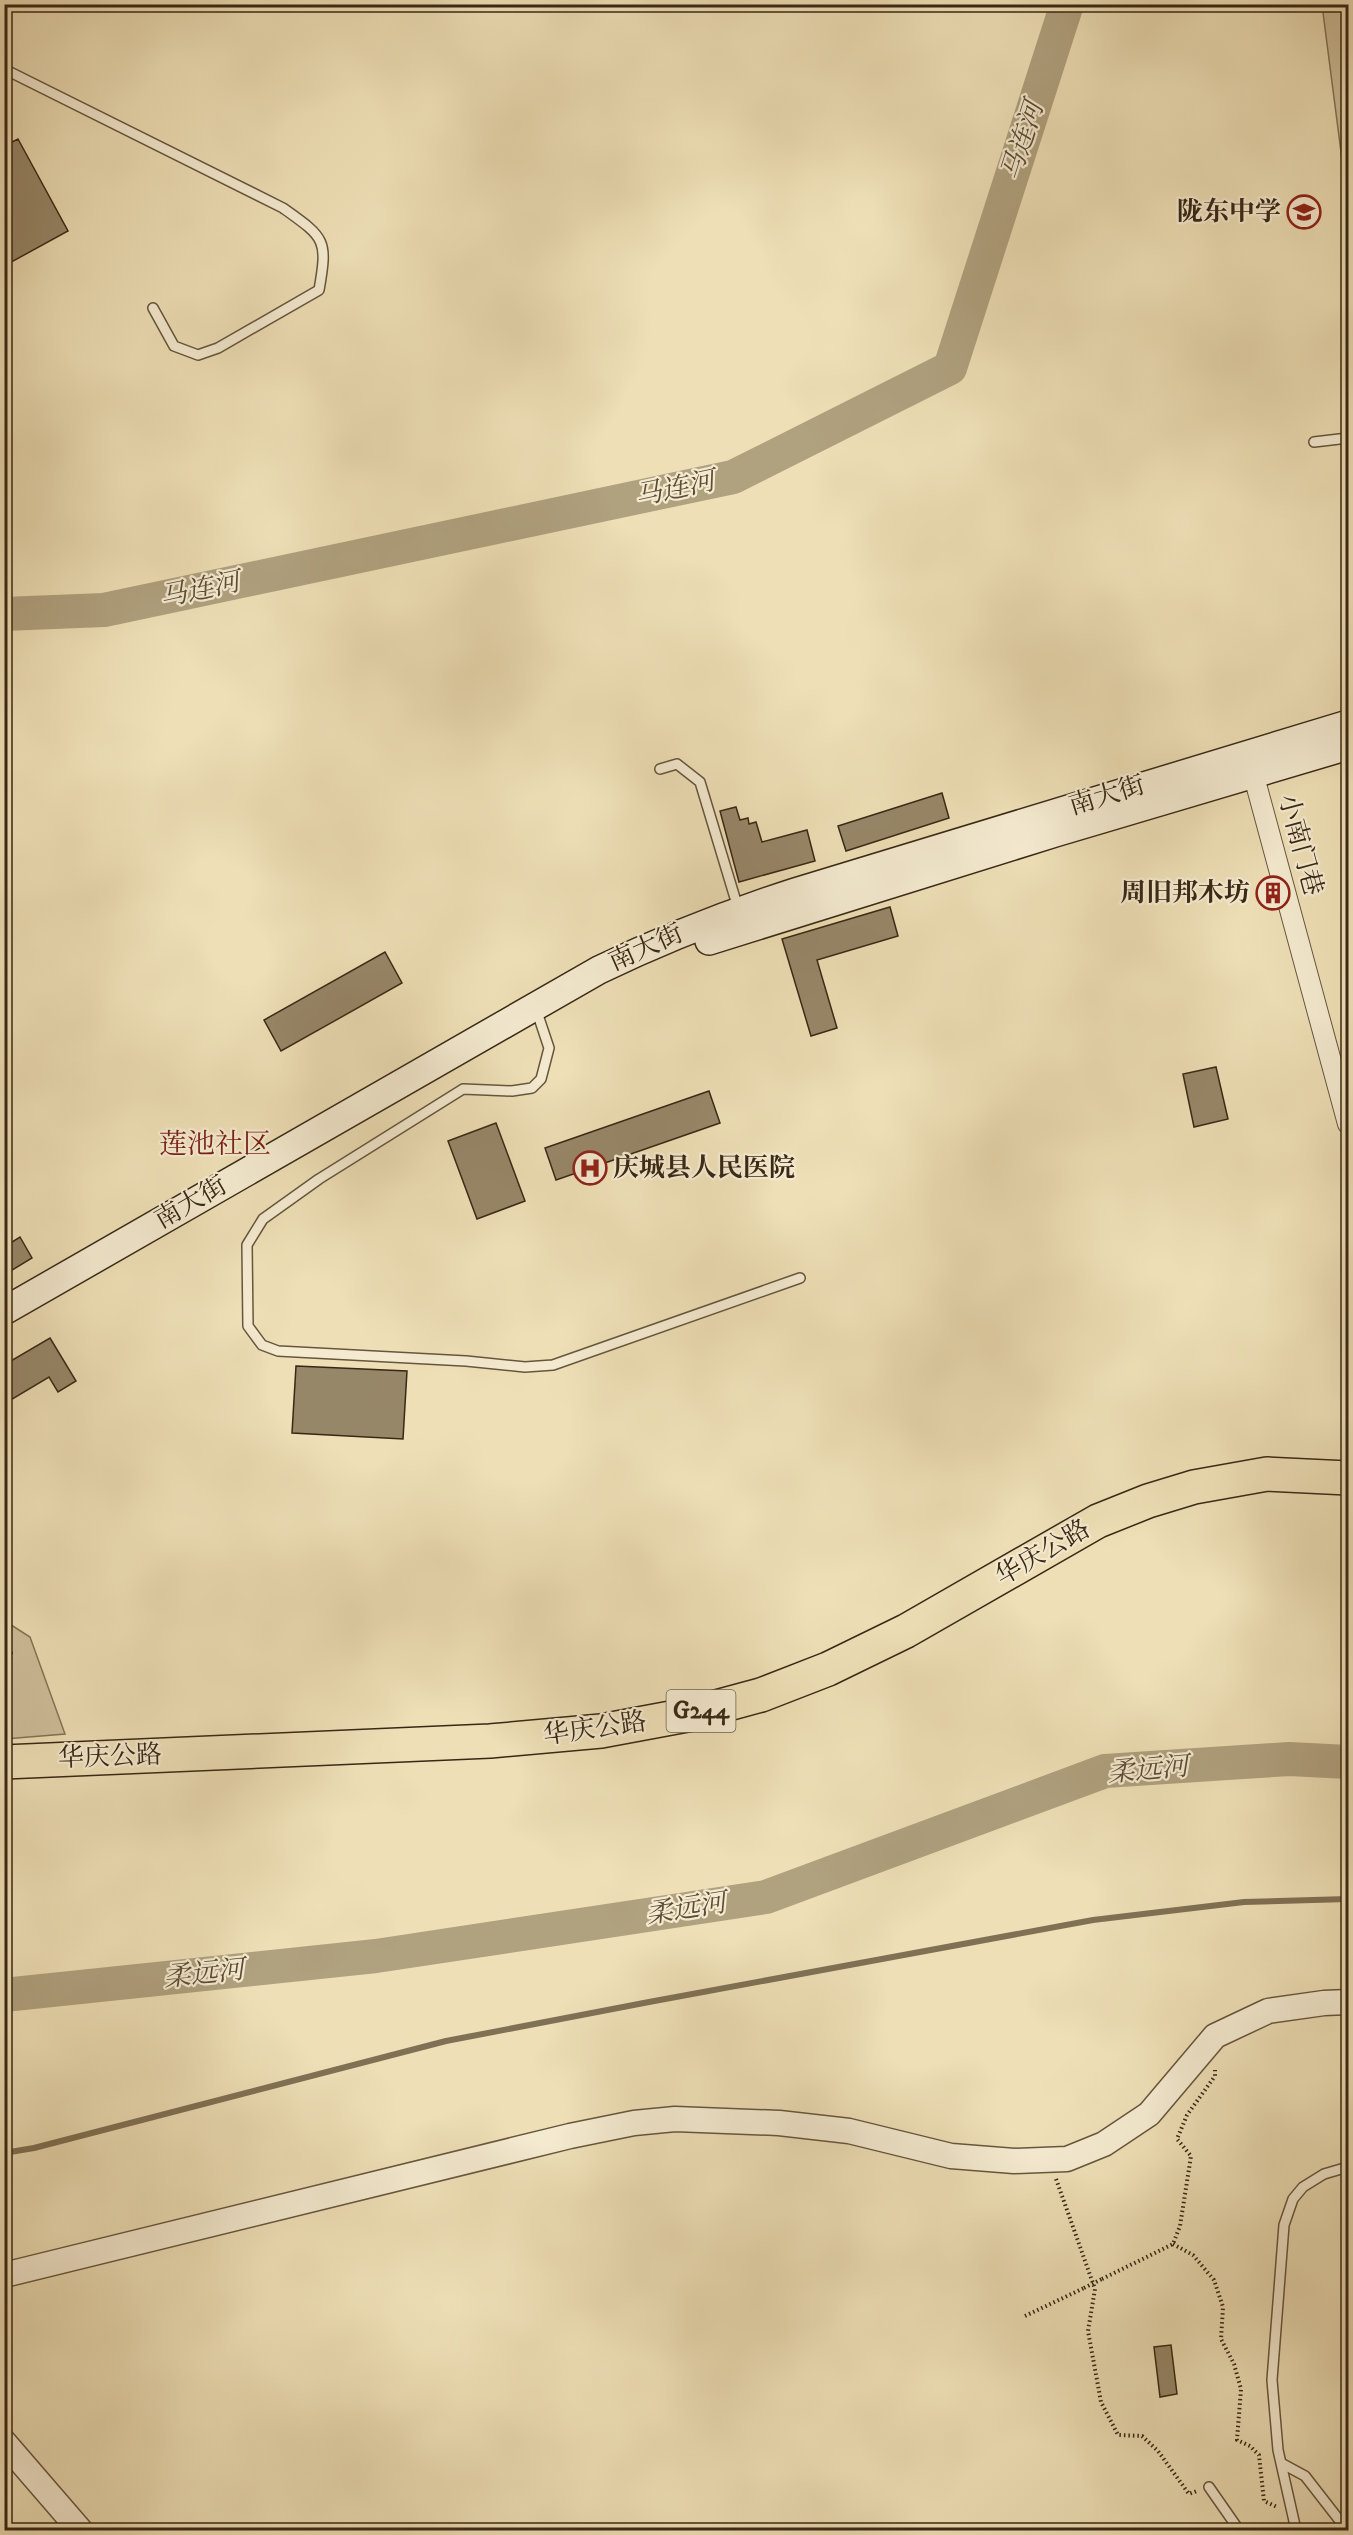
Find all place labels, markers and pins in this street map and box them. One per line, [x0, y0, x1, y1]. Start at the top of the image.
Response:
school or university icon: 陇东中学 [1286, 194, 1322, 230]
place label: 陇东中学 [1177, 196, 1281, 229]
building icon: 周旧邦木坊 [1255, 875, 1291, 911]
place label: 周旧邦木坊 [1120, 877, 1250, 910]
hospital icon: 庆城县人民医院 [572, 1150, 608, 1186]
place label: 庆城县人民医院 [613, 1152, 795, 1185]

